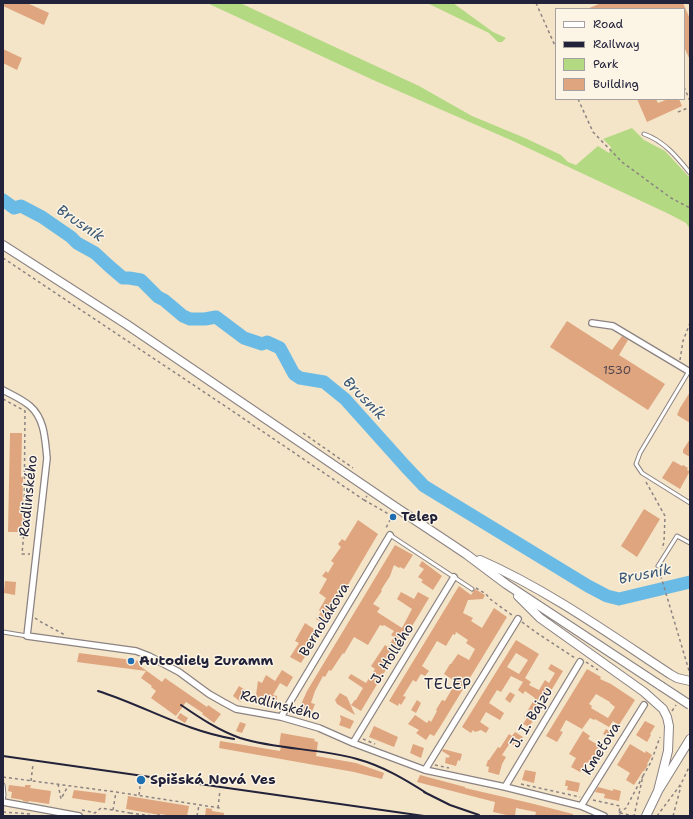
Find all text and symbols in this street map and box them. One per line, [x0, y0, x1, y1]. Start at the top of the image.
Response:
legend [555, 8, 685, 100]
text: Road [593, 16, 623, 32]
text: Railway [593, 36, 640, 52]
text: Park [593, 56, 619, 72]
text: Building [593, 76, 639, 92]
water label: Brusník [53, 202, 107, 246]
house number: 1530 [603, 364, 631, 378]
water label: Brusník [339, 374, 389, 424]
street label: Radlinského [16, 454, 42, 538]
place label: Telep [401, 509, 438, 525]
marker: Telep [388, 512, 398, 522]
water label: Brusník [617, 561, 673, 589]
street label: Bernolákova [296, 580, 354, 660]
street label: J. Hollého [368, 621, 418, 687]
place label: Autodiely Zuramm [139, 653, 273, 669]
marker: Autodiely Zuramm [126, 656, 136, 666]
district label: TELEP [424, 676, 472, 694]
street label: J. I. Bajzu [507, 684, 557, 752]
street label: Radlinského [238, 687, 322, 725]
street label: Kmeťova [579, 720, 625, 778]
place label: Spišská Nová Ves [150, 772, 276, 788]
marker: Spišská Nová Ves [135, 774, 147, 786]

